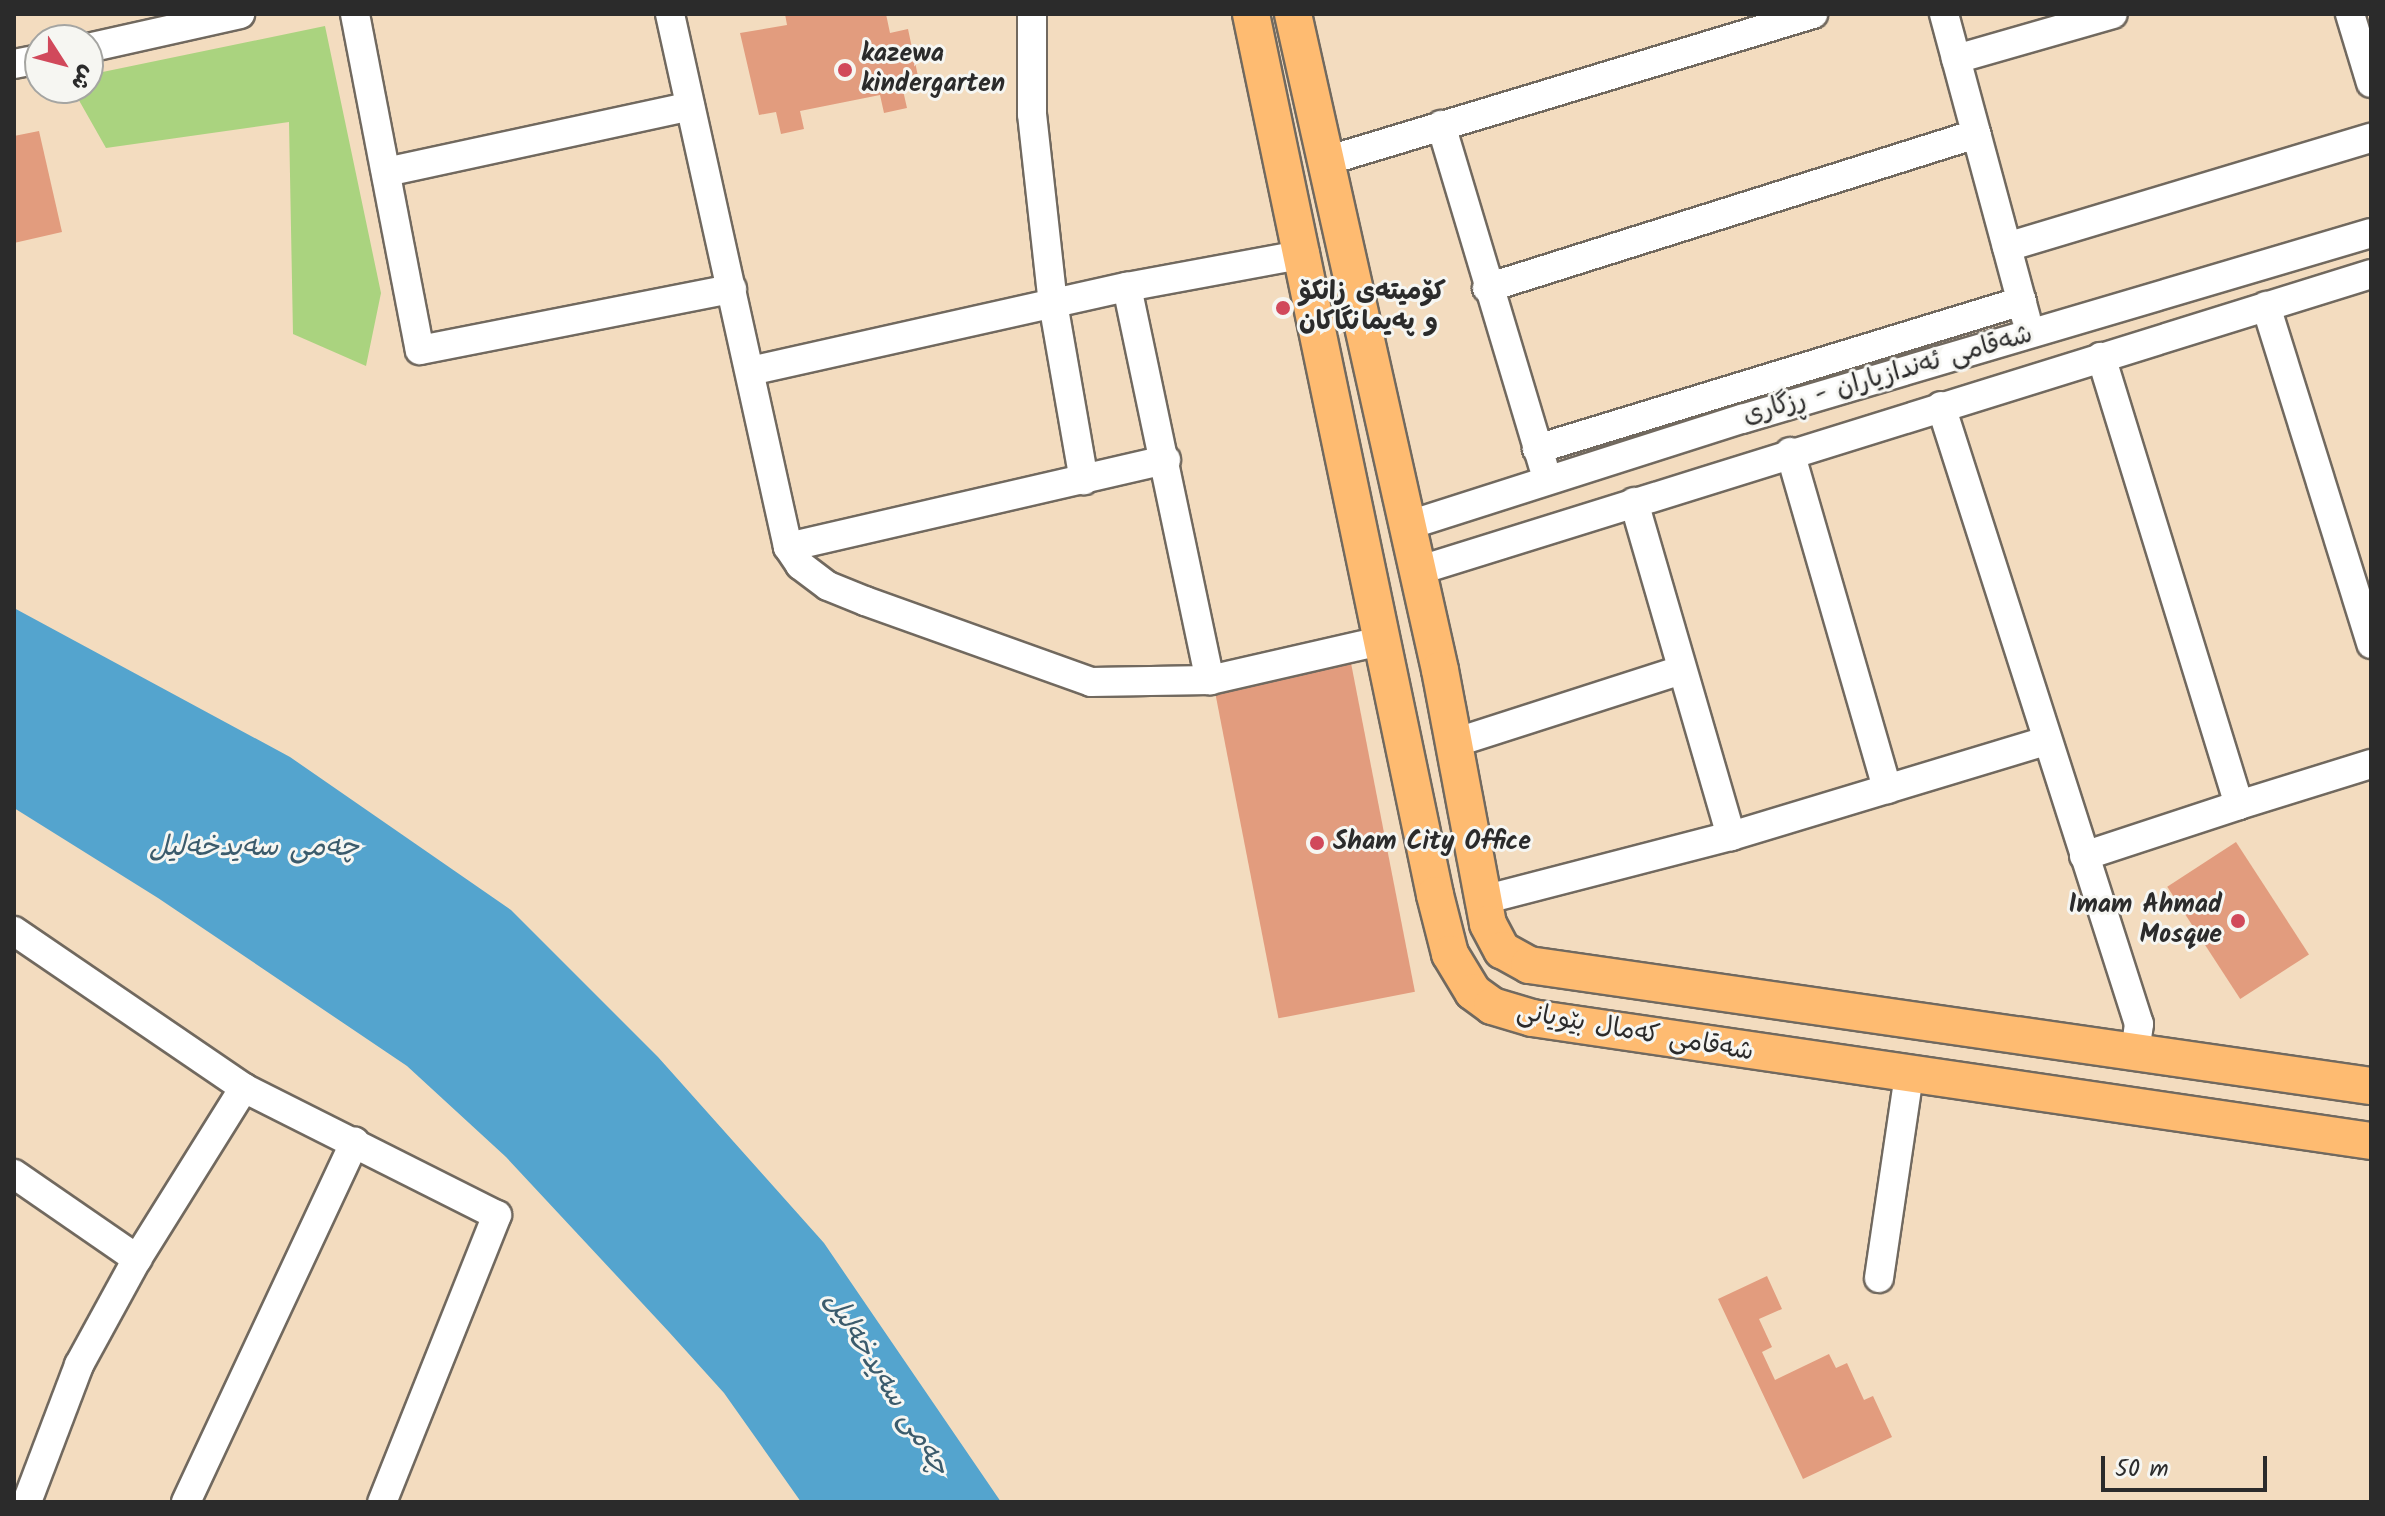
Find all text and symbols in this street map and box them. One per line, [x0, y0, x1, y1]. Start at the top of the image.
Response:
north arrow [24, 24, 104, 104]
place label: kazewa kindergarten [861, 39, 1005, 100]
text: ش [61, 57, 103, 97]
marker: kazewa kindergarten [836, 61, 854, 79]
place label: کۆمیتەی زانکۆ و پەیمانگاکان [1299, 277, 1446, 338]
marker: کۆمیتەی زانکۆ و پەیمانگاکان [1274, 299, 1292, 317]
street label: شەقامی ئەندازیاران - ڕزگاری [1740, 320, 2036, 432]
place label: Sham City Office [1333, 827, 1531, 859]
water label: چەمی سەیدخەلیل [149, 831, 359, 865]
marker: Sham City Office [1308, 834, 1326, 852]
place label: Imam Ahmad Mosque [2069, 890, 2222, 952]
marker: Imam Ahmad Mosque [2229, 912, 2247, 930]
street label: شەقامی کەمال بێویانی [1514, 997, 1756, 1069]
water label: چەمی سەیدخەلیل [816, 1286, 956, 1482]
scale bar [2105, 1440, 2271, 1490]
text: 50 m [2115, 1450, 2169, 1489]

